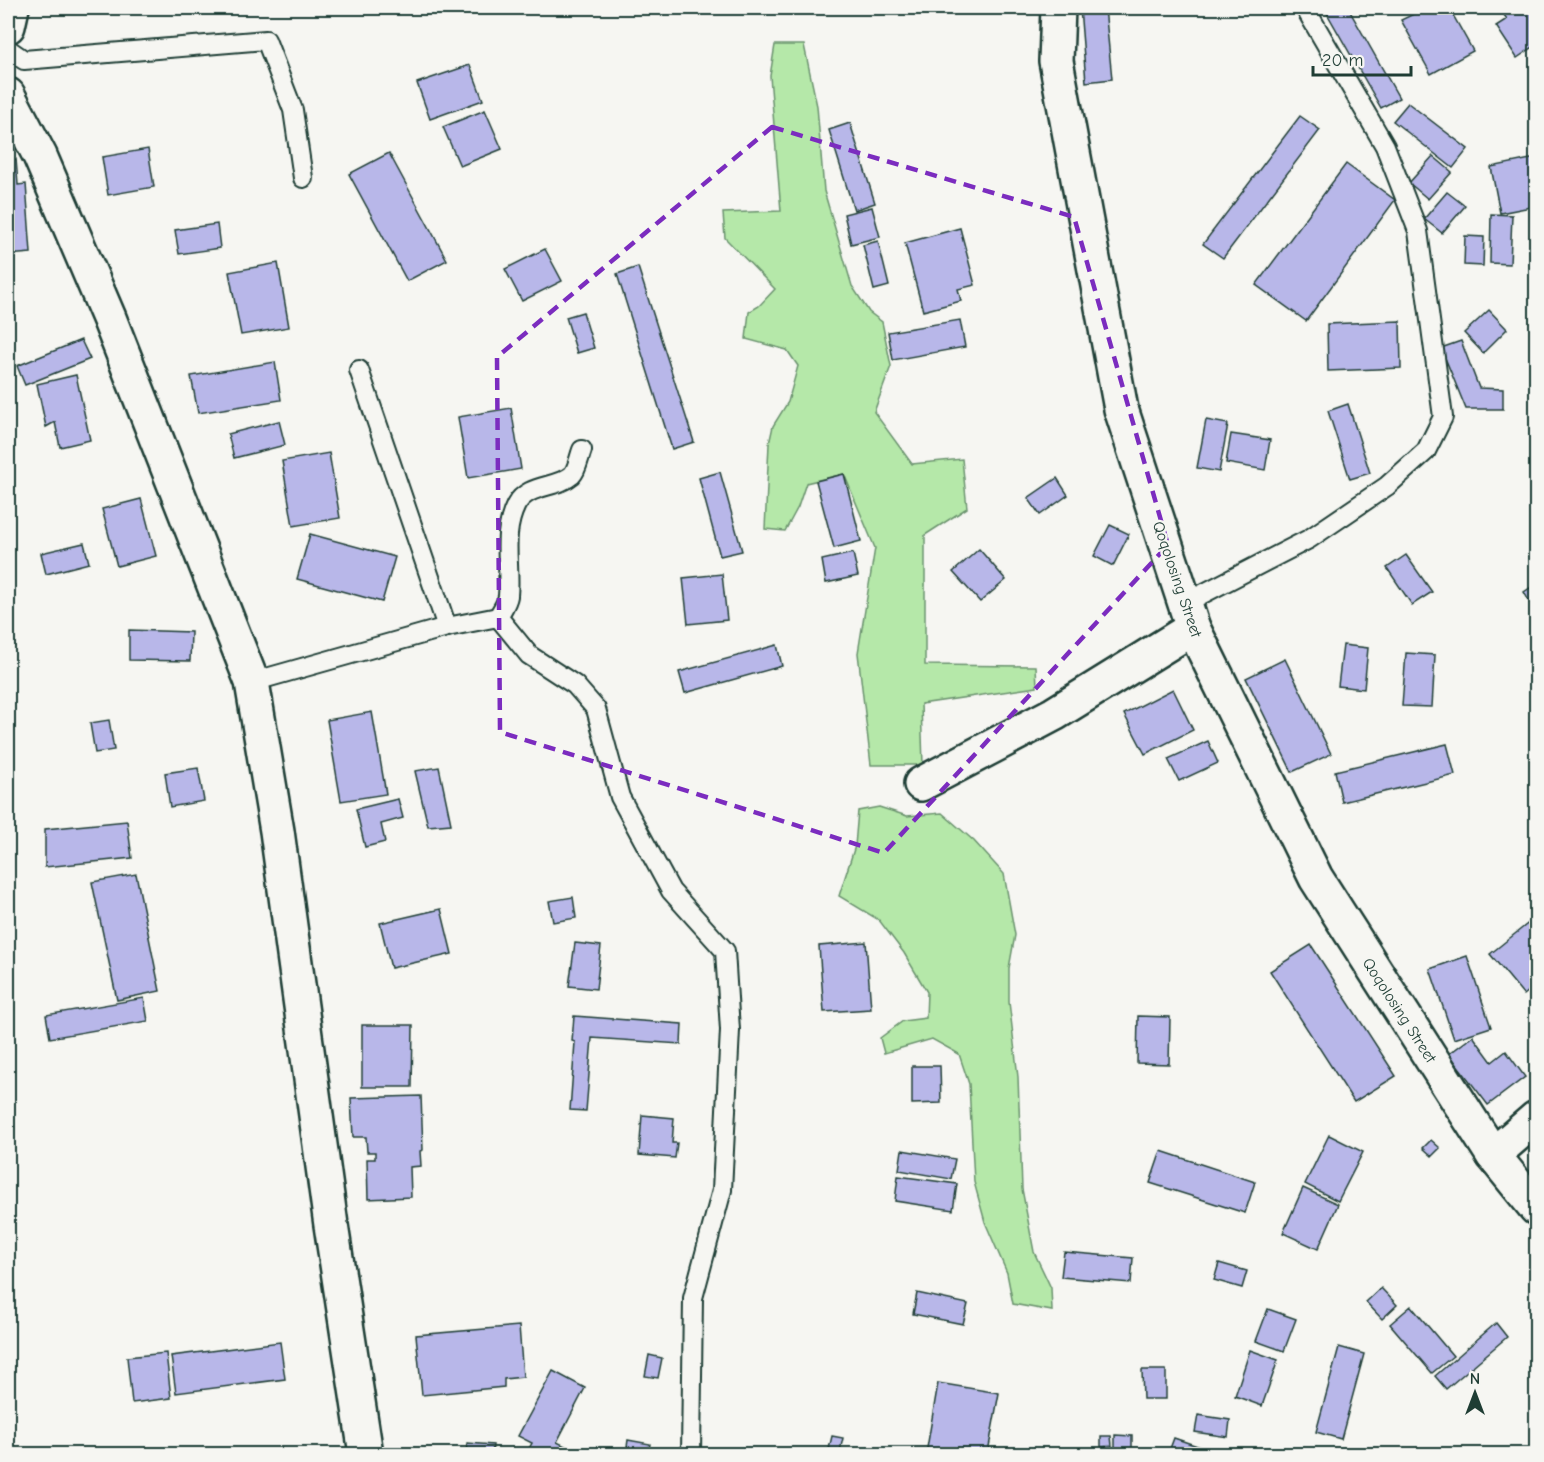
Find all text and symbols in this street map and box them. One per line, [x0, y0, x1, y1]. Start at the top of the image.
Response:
scale bar [1313, 39, 1410, 77]
text: 20 m [1322, 50, 1363, 71]
street label: Qoqolosing Street [1149, 519, 1205, 640]
street label: Qoqolosing Street [1359, 955, 1440, 1067]
north arrow [1445, 1363, 1505, 1423]
text: N [1470, 1370, 1480, 1388]

